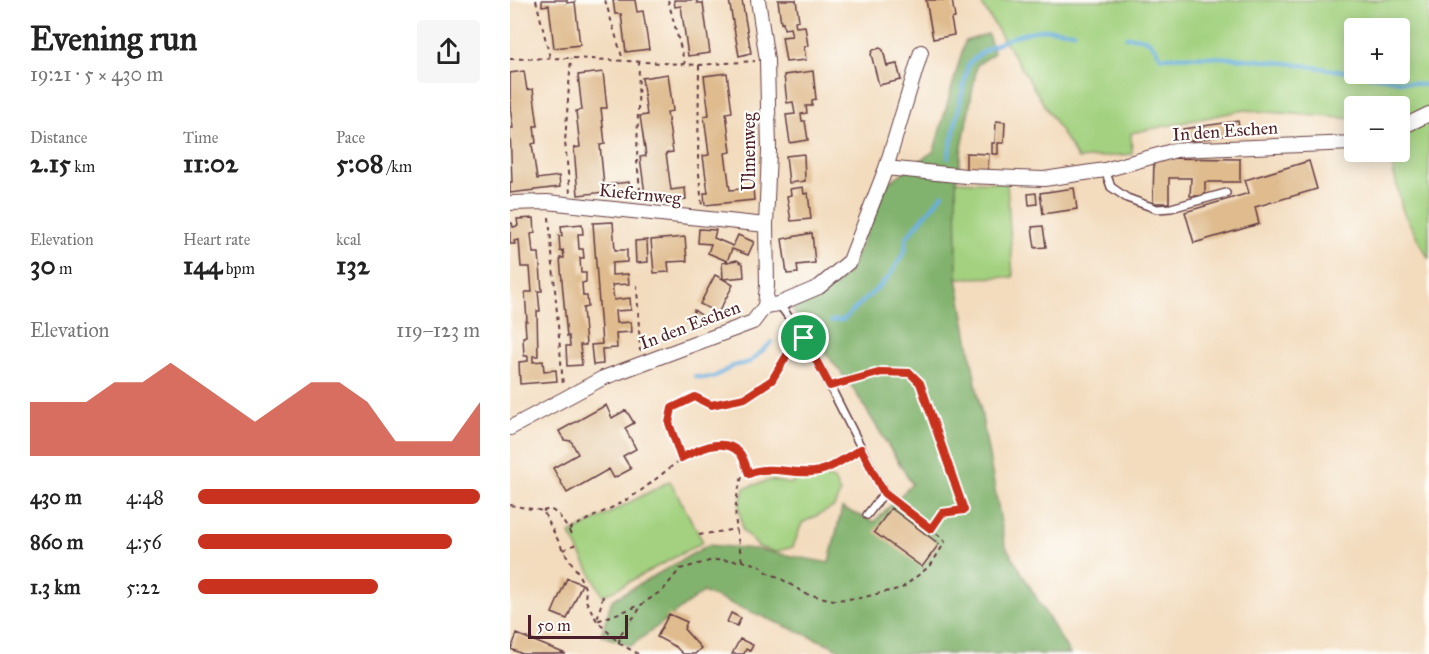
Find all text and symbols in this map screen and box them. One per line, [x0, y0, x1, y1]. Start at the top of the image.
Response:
map controls [1344, 18, 1410, 162]
button: + [1344, 18, 1410, 84]
text: Evening run [30, 19, 197, 59]
button: share [417, 20, 480, 83]
text: 19:21 · 5 × 430 m [30, 62, 163, 86]
button: − [1344, 96, 1410, 162]
street label: Ulmenweg [738, 112, 761, 191]
street label: In den Eschen [1172, 116, 1279, 146]
text: Distance [30, 128, 87, 147]
text: Time [183, 128, 218, 147]
text: Pace [336, 128, 365, 147]
text: 2.15 [30, 147, 71, 179]
text: 11:02 [183, 147, 238, 179]
text: 5:08 [336, 147, 384, 179]
text: km [71, 157, 95, 176]
text: /km [384, 157, 412, 176]
street label: Kiefernweg [598, 179, 683, 210]
text: Elevation [30, 230, 94, 249]
text: Heart rate [183, 230, 250, 249]
text: kcal [336, 230, 361, 249]
text: 30 [30, 249, 56, 281]
text: 144 [183, 249, 222, 281]
text: 132 [336, 249, 370, 281]
text: m [56, 259, 72, 278]
text: bpm [222, 259, 255, 278]
street label: In den Eschen [637, 296, 744, 354]
pin [778, 312, 829, 363]
text: Elevation [30, 318, 109, 342]
text: 119–123 m [396, 318, 480, 342]
icon: arrive [787, 321, 820, 354]
text: 430 m [30, 485, 82, 509]
text: 4:48 [126, 485, 164, 509]
text: 860 m [30, 530, 84, 554]
text: 4:56 [126, 530, 162, 554]
text: 1.3 km [30, 575, 80, 599]
text: 5:22 [126, 575, 160, 599]
scale bar [528, 612, 628, 640]
text: 50 m [537, 616, 571, 635]

